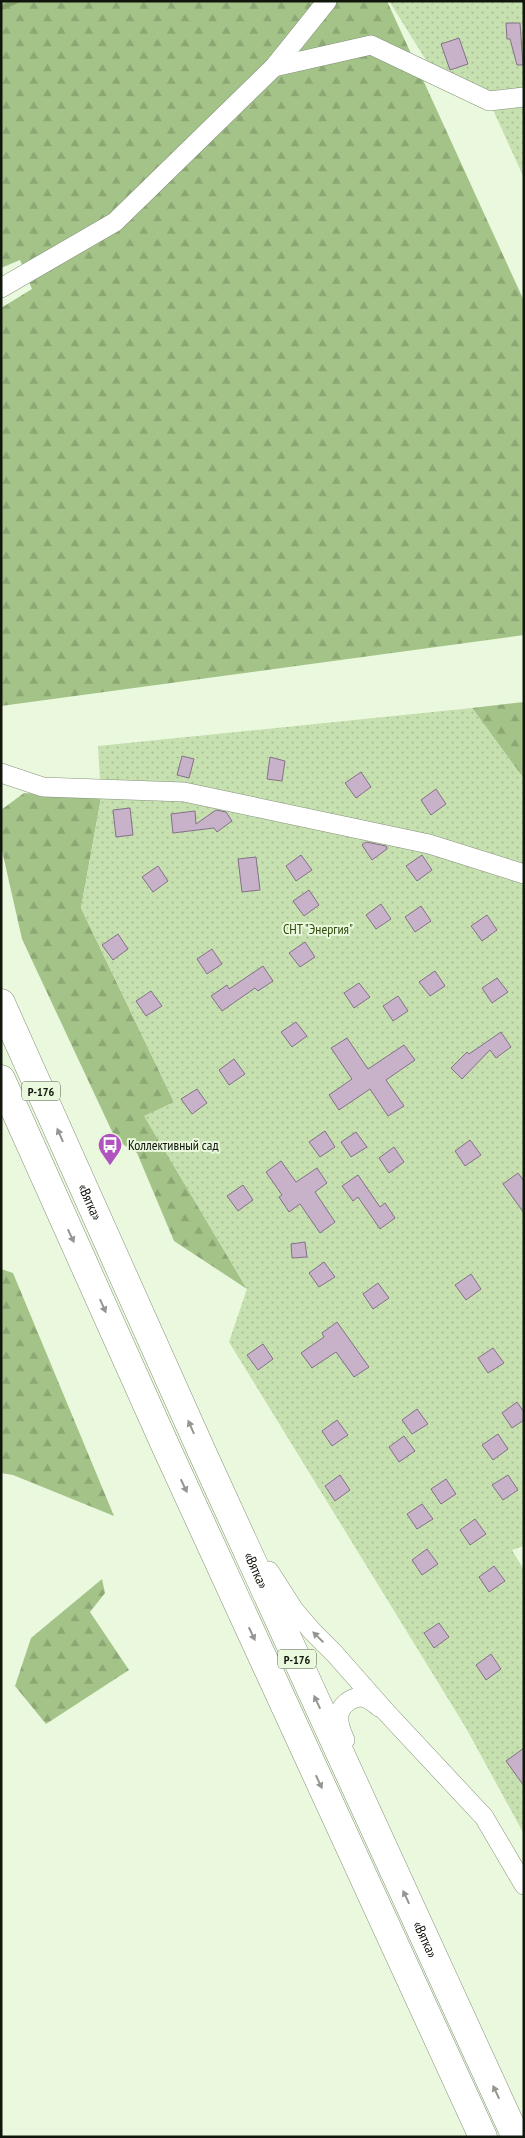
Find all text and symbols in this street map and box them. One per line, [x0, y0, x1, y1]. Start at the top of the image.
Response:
park label: СНТ "Энергия" [283, 920, 353, 938]
road number: Р-176 [22, 1082, 60, 1100]
one-way arrow [56, 1128, 64, 1142]
bus stop icon: Коллективный сад [97, 1132, 123, 1166]
place label: Коллективный сад [128, 1136, 219, 1154]
street label: «Вятка» [74, 1181, 106, 1223]
one-way arrow [68, 1229, 76, 1243]
one-way arrow [100, 1299, 108, 1313]
one-way arrow [186, 1420, 194, 1434]
one-way arrow [180, 1479, 188, 1493]
street label: «Вятка» [240, 1549, 272, 1591]
one-way arrow [248, 1627, 256, 1641]
one-way arrow [312, 1631, 324, 1643]
road number: Р-176 [278, 1650, 316, 1668]
one-way arrow [312, 1695, 320, 1709]
one-way arrow [316, 1775, 324, 1789]
one-way arrow [402, 1890, 410, 1904]
street label: «Вятка» [409, 1918, 442, 1960]
one-way arrow [492, 2085, 500, 2100]

